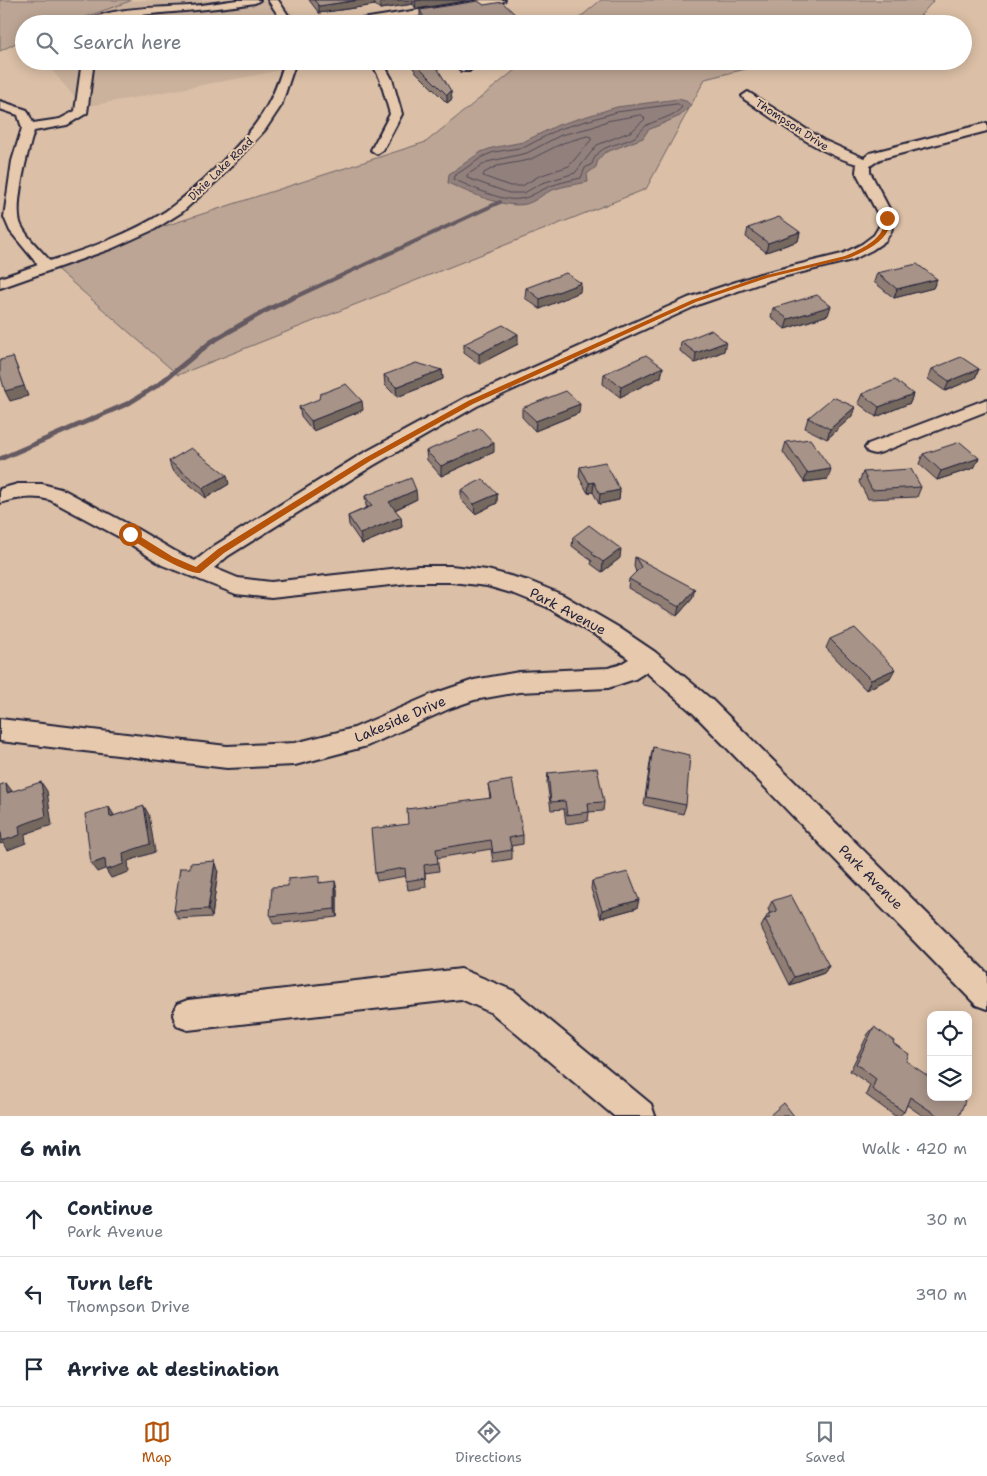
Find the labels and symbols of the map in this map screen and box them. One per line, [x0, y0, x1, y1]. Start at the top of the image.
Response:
street label: Thompson Drive [752, 96, 832, 154]
street label: Dixie Lake Road [185, 134, 257, 204]
route end [876, 207, 899, 230]
route start [119, 523, 142, 546]
street label: Park Avenue [527, 583, 609, 639]
street label: Lakeside Drive [352, 692, 449, 746]
street label: Park Avenue [835, 841, 907, 913]

